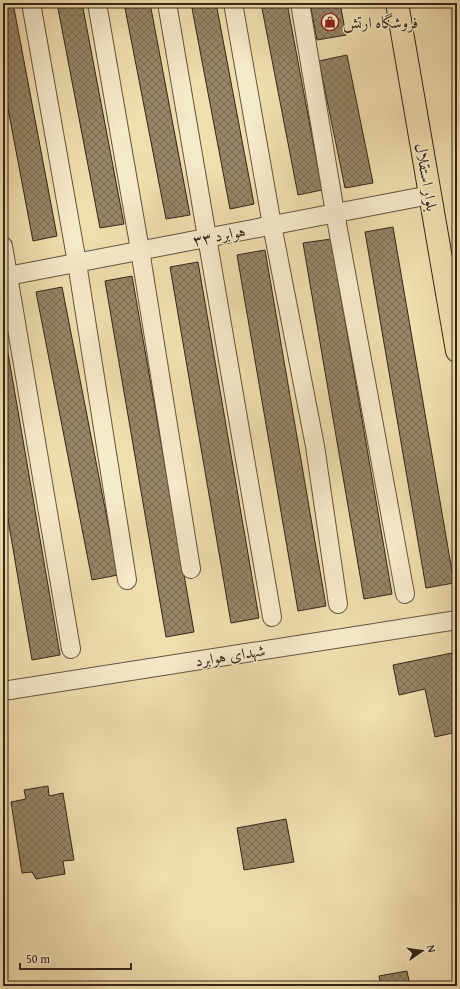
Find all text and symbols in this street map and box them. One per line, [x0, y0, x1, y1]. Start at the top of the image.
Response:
place label: فروشگاه ارتش [343, 10, 418, 34]
shop icon: فروشگاه ارتش [320, 12, 340, 32]
street label: بلوار استقلال [409, 141, 445, 213]
street label: ۳۳ هوابرد [191, 218, 247, 252]
street label: شهدای هوابرد [193, 638, 267, 672]
north arrow [402, 931, 442, 971]
text: N [423, 943, 441, 955]
scale bar [20, 945, 131, 971]
text: 50 m [26, 950, 50, 967]

